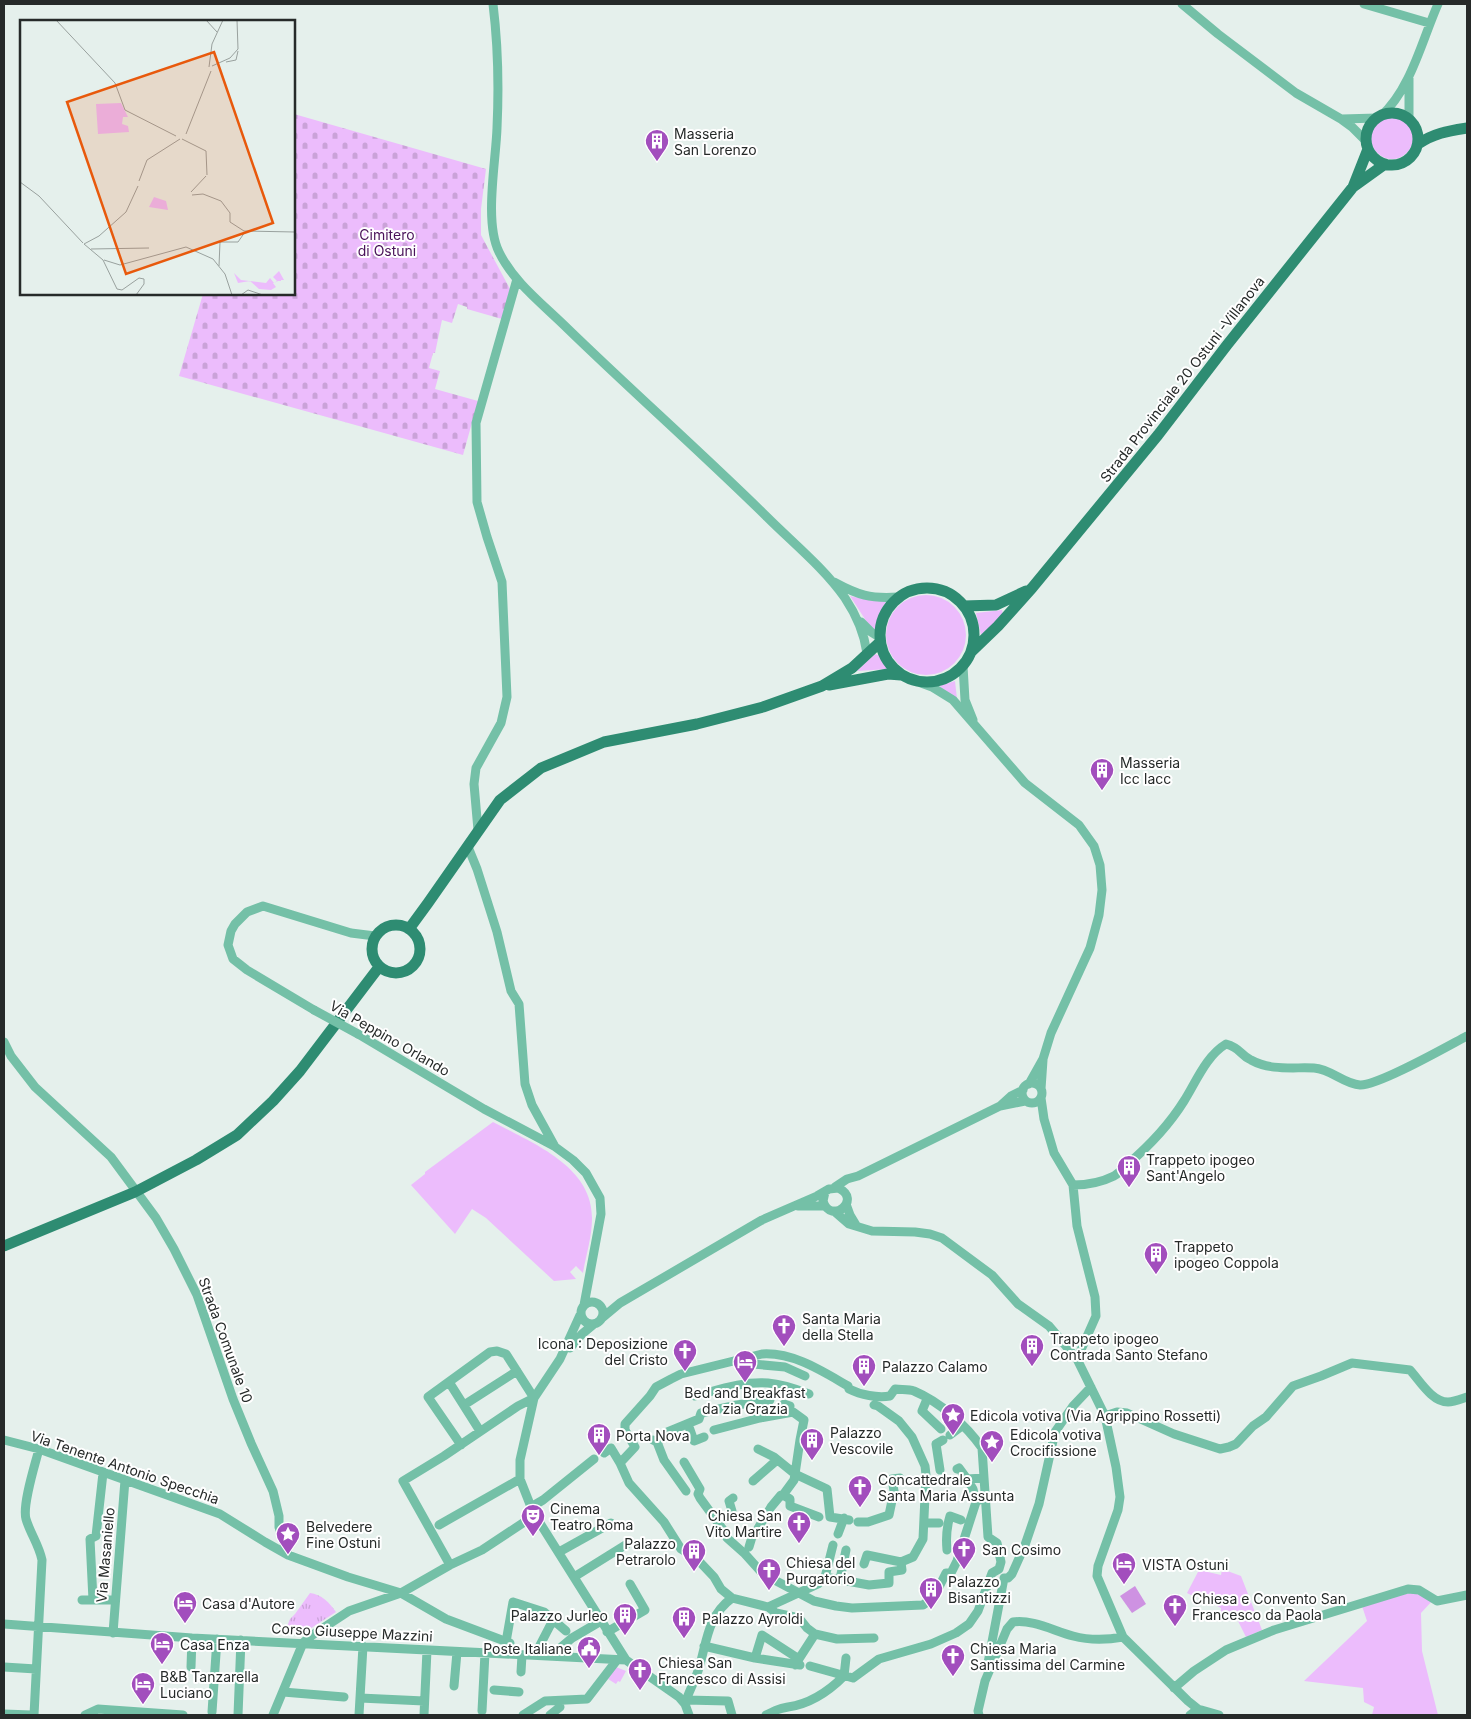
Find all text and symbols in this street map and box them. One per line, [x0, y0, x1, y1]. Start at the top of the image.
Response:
inset map [20, 20, 295, 295]
place label: Masseria San Lorenzo [674, 125, 757, 158]
building icon: Masseria San Lorenzo [644, 128, 670, 162]
park label: Cimitero di Ostuni [358, 226, 416, 259]
street label: Strada Provinciale 20 Ostuni -Villanova [1096, 273, 1268, 485]
place label: Masseria Icc Iacc [1120, 754, 1180, 787]
building icon: Masseria Icc Iacc [1089, 757, 1115, 791]
street label: Via Peppino Orlando [327, 997, 453, 1079]
place label: Trappeto ipogeo Sant'Angelo [1146, 1151, 1255, 1184]
building icon: Trappeto ipogeo Sant'Angelo [1116, 1154, 1142, 1188]
place label: Trappeto ipogeo Coppola [1174, 1238, 1279, 1271]
building icon: Trappeto ipogeo Coppola [1143, 1241, 1169, 1275]
street label: Strada Comunale 10 [195, 1275, 257, 1405]
place label: Santa Maria della Stella [802, 1310, 881, 1343]
church icon: Santa Maria della Stella [771, 1313, 797, 1347]
place label: Trappeto ipogeo Contrada Santo Stefano [1050, 1330, 1208, 1363]
building icon: Trappeto ipogeo Contrada Santo Stefano [1019, 1333, 1045, 1367]
place label: Icona : Deposizione del Cristo [538, 1335, 668, 1368]
church icon: Icona : Deposizione del Cristo [672, 1338, 698, 1372]
hotel icon: Bed and Breakfast da zia Grazia [732, 1349, 758, 1383]
building icon: Palazzo Calamo [851, 1353, 877, 1387]
place label: Palazzo Calamo [882, 1358, 988, 1375]
place label: Bed and Breakfast da zia Grazia [684, 1384, 806, 1417]
place icon: Edicola votiva (Via Agrippino Rossetti) [940, 1402, 966, 1436]
place label: Edicola votiva (Via Agrippino Rossetti) [970, 1407, 1221, 1424]
building icon: Porta Nova [586, 1422, 612, 1456]
place label: Palazzo Vescovile [830, 1424, 893, 1457]
place label: Edicola votiva Crocifissione [1010, 1426, 1102, 1459]
street label: Via Tenente Antonio Specchia [29, 1427, 221, 1507]
place label: Porta Nova [616, 1427, 690, 1444]
building icon: Palazzo Vescovile [799, 1427, 825, 1461]
place icon: Edicola votiva Crocifissione [979, 1429, 1005, 1463]
place label: Concattedrale Santa Maria Assunta [878, 1471, 1014, 1504]
church icon: Concattedrale Santa Maria Assunta [847, 1474, 873, 1508]
place label: Cinema Teatro Roma [550, 1500, 633, 1533]
theatre icon: Cinema Teatro Roma [520, 1503, 546, 1537]
street label: Via Masaniello [92, 1507, 118, 1603]
place label: Chiesa San Vito Martire [705, 1507, 782, 1540]
church icon: Chiesa San Vito Martire [786, 1510, 812, 1544]
place label: Belvedere Fine Ostuni [306, 1518, 381, 1551]
place icon: Belvedere Fine Ostuni [275, 1521, 301, 1555]
place label: Palazzo Petrarolo [616, 1535, 676, 1568]
church icon: San Cosimo [951, 1536, 977, 1570]
building icon: Palazzo Petrarolo [681, 1538, 707, 1572]
place label: San Cosimo [982, 1541, 1061, 1558]
hotel icon: VISTA Ostuni [1111, 1551, 1137, 1585]
place label: Chiesa del Purgatorio [786, 1554, 855, 1587]
place label: VISTA Ostuni [1142, 1556, 1228, 1573]
church icon: Chiesa del Purgatorio [756, 1557, 782, 1591]
place label: Palazzo Bisantizzi [948, 1573, 1011, 1606]
building icon: Palazzo Bisantizzi [918, 1576, 944, 1610]
hotel icon: Casa d'Autore [172, 1590, 198, 1624]
place label: Chiesa e Convento San Francesco da Paola [1192, 1590, 1346, 1623]
church icon: Chiesa e Convento San Francesco da Paola [1162, 1593, 1188, 1627]
place label: Casa d'Autore [202, 1595, 295, 1612]
building icon: Palazzo Jurleo [612, 1602, 638, 1636]
building icon: Palazzo Ayroldi [671, 1605, 697, 1639]
place label: Palazzo Jurleo [511, 1607, 608, 1624]
place label: Palazzo Ayroldi [702, 1610, 803, 1627]
street label: Corso Giuseppe Mazzini [271, 1619, 433, 1645]
hotel icon: Casa Enza [149, 1631, 175, 1665]
public building icon: Poste Italiane [576, 1635, 602, 1669]
place label: Casa Enza [180, 1636, 250, 1653]
place label: Poste Italiane [483, 1640, 572, 1657]
place label: Chiesa Maria Santissima del Carmine [970, 1640, 1125, 1673]
church icon: Chiesa Maria Santissima del Carmine [940, 1643, 966, 1677]
place label: Chiesa San Francesco di Assisi [658, 1654, 786, 1687]
church icon: Chiesa San Francesco di Assisi [627, 1657, 653, 1691]
place label: B&B Tanzarella Luciano [160, 1668, 259, 1701]
hotel icon: B&B Tanzarella Luciano [130, 1671, 156, 1705]

